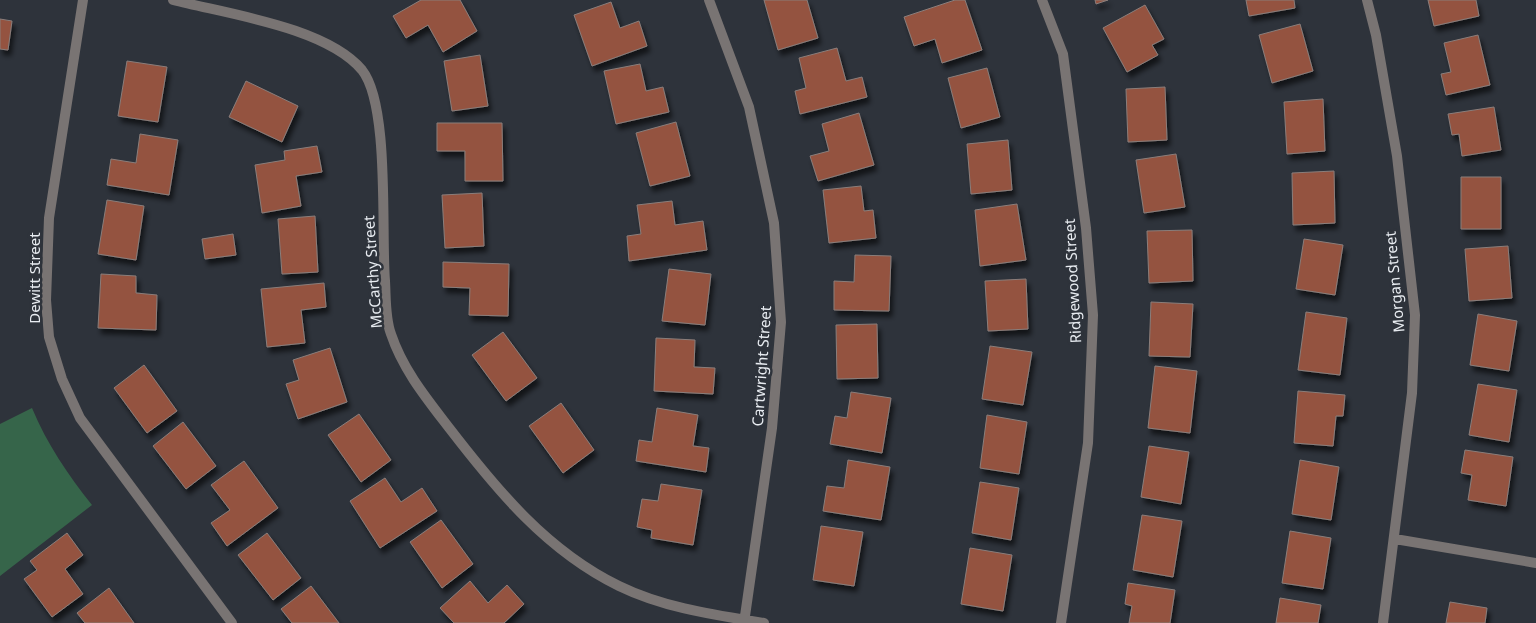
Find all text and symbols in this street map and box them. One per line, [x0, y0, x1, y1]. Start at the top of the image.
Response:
street label: McCarthy Street [358, 214, 386, 329]
street label: Ridgewood Street [1059, 218, 1085, 344]
street label: Morgan Street [1380, 230, 1408, 333]
street label: Dewitt Street [24, 232, 44, 324]
street label: Cartwright Street [747, 304, 775, 427]

